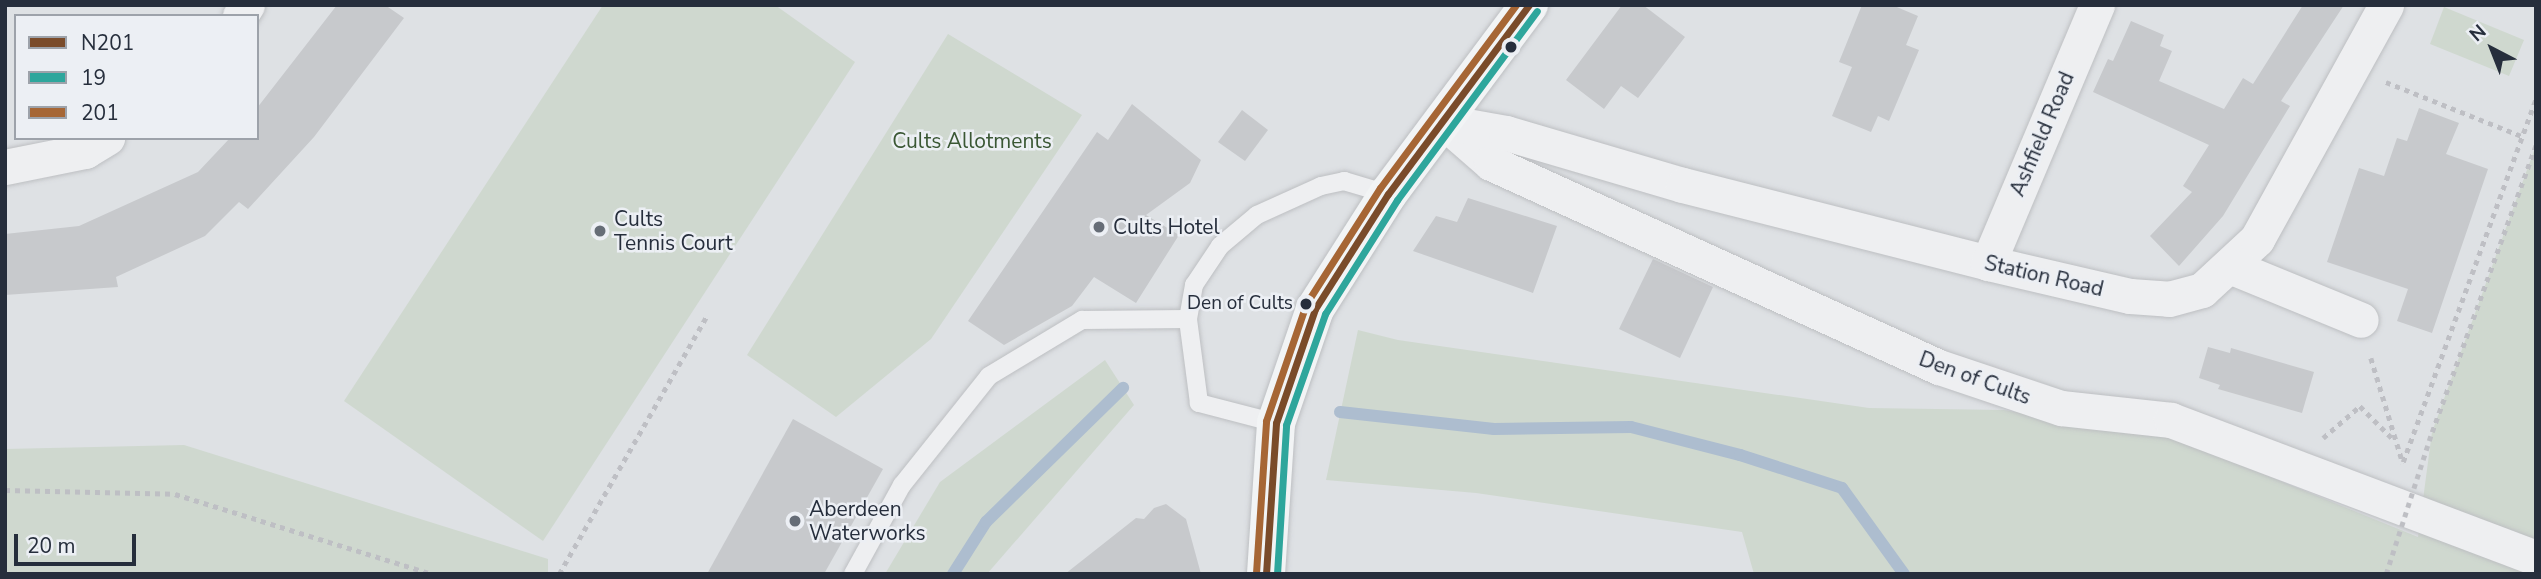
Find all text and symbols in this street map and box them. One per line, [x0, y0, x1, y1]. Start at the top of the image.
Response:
legend [14, 14, 259, 140]
north arrow [2457, 14, 2527, 84]
text: N [2464, 19, 2492, 48]
text: N201 [81, 29, 134, 57]
unlabelled marker [1504, 40, 1518, 54]
text: 19 [81, 64, 106, 92]
street label: Ashfield Road [2004, 68, 2080, 200]
text: 201 [81, 99, 119, 127]
park label: Cults Allotments [892, 128, 1052, 154]
place label: Cults Tennis Court [614, 206, 733, 256]
place label: Cults Hotel [1113, 214, 1220, 240]
marker: Cults Hotel [1091, 219, 1107, 235]
marker: Cults Tennis Court [592, 223, 608, 239]
street label: Station Road [1982, 250, 2106, 302]
place label: Den of Cults [1187, 293, 1293, 315]
marker: Den of Cults [1299, 297, 1313, 311]
street label: Den of Cults [1916, 346, 2034, 410]
place label: Aberdeen Waterworks [809, 496, 926, 546]
marker: Aberdeen Waterworks [787, 513, 803, 529]
scale bar [18, 520, 140, 564]
text: 20 m [27, 532, 76, 560]

